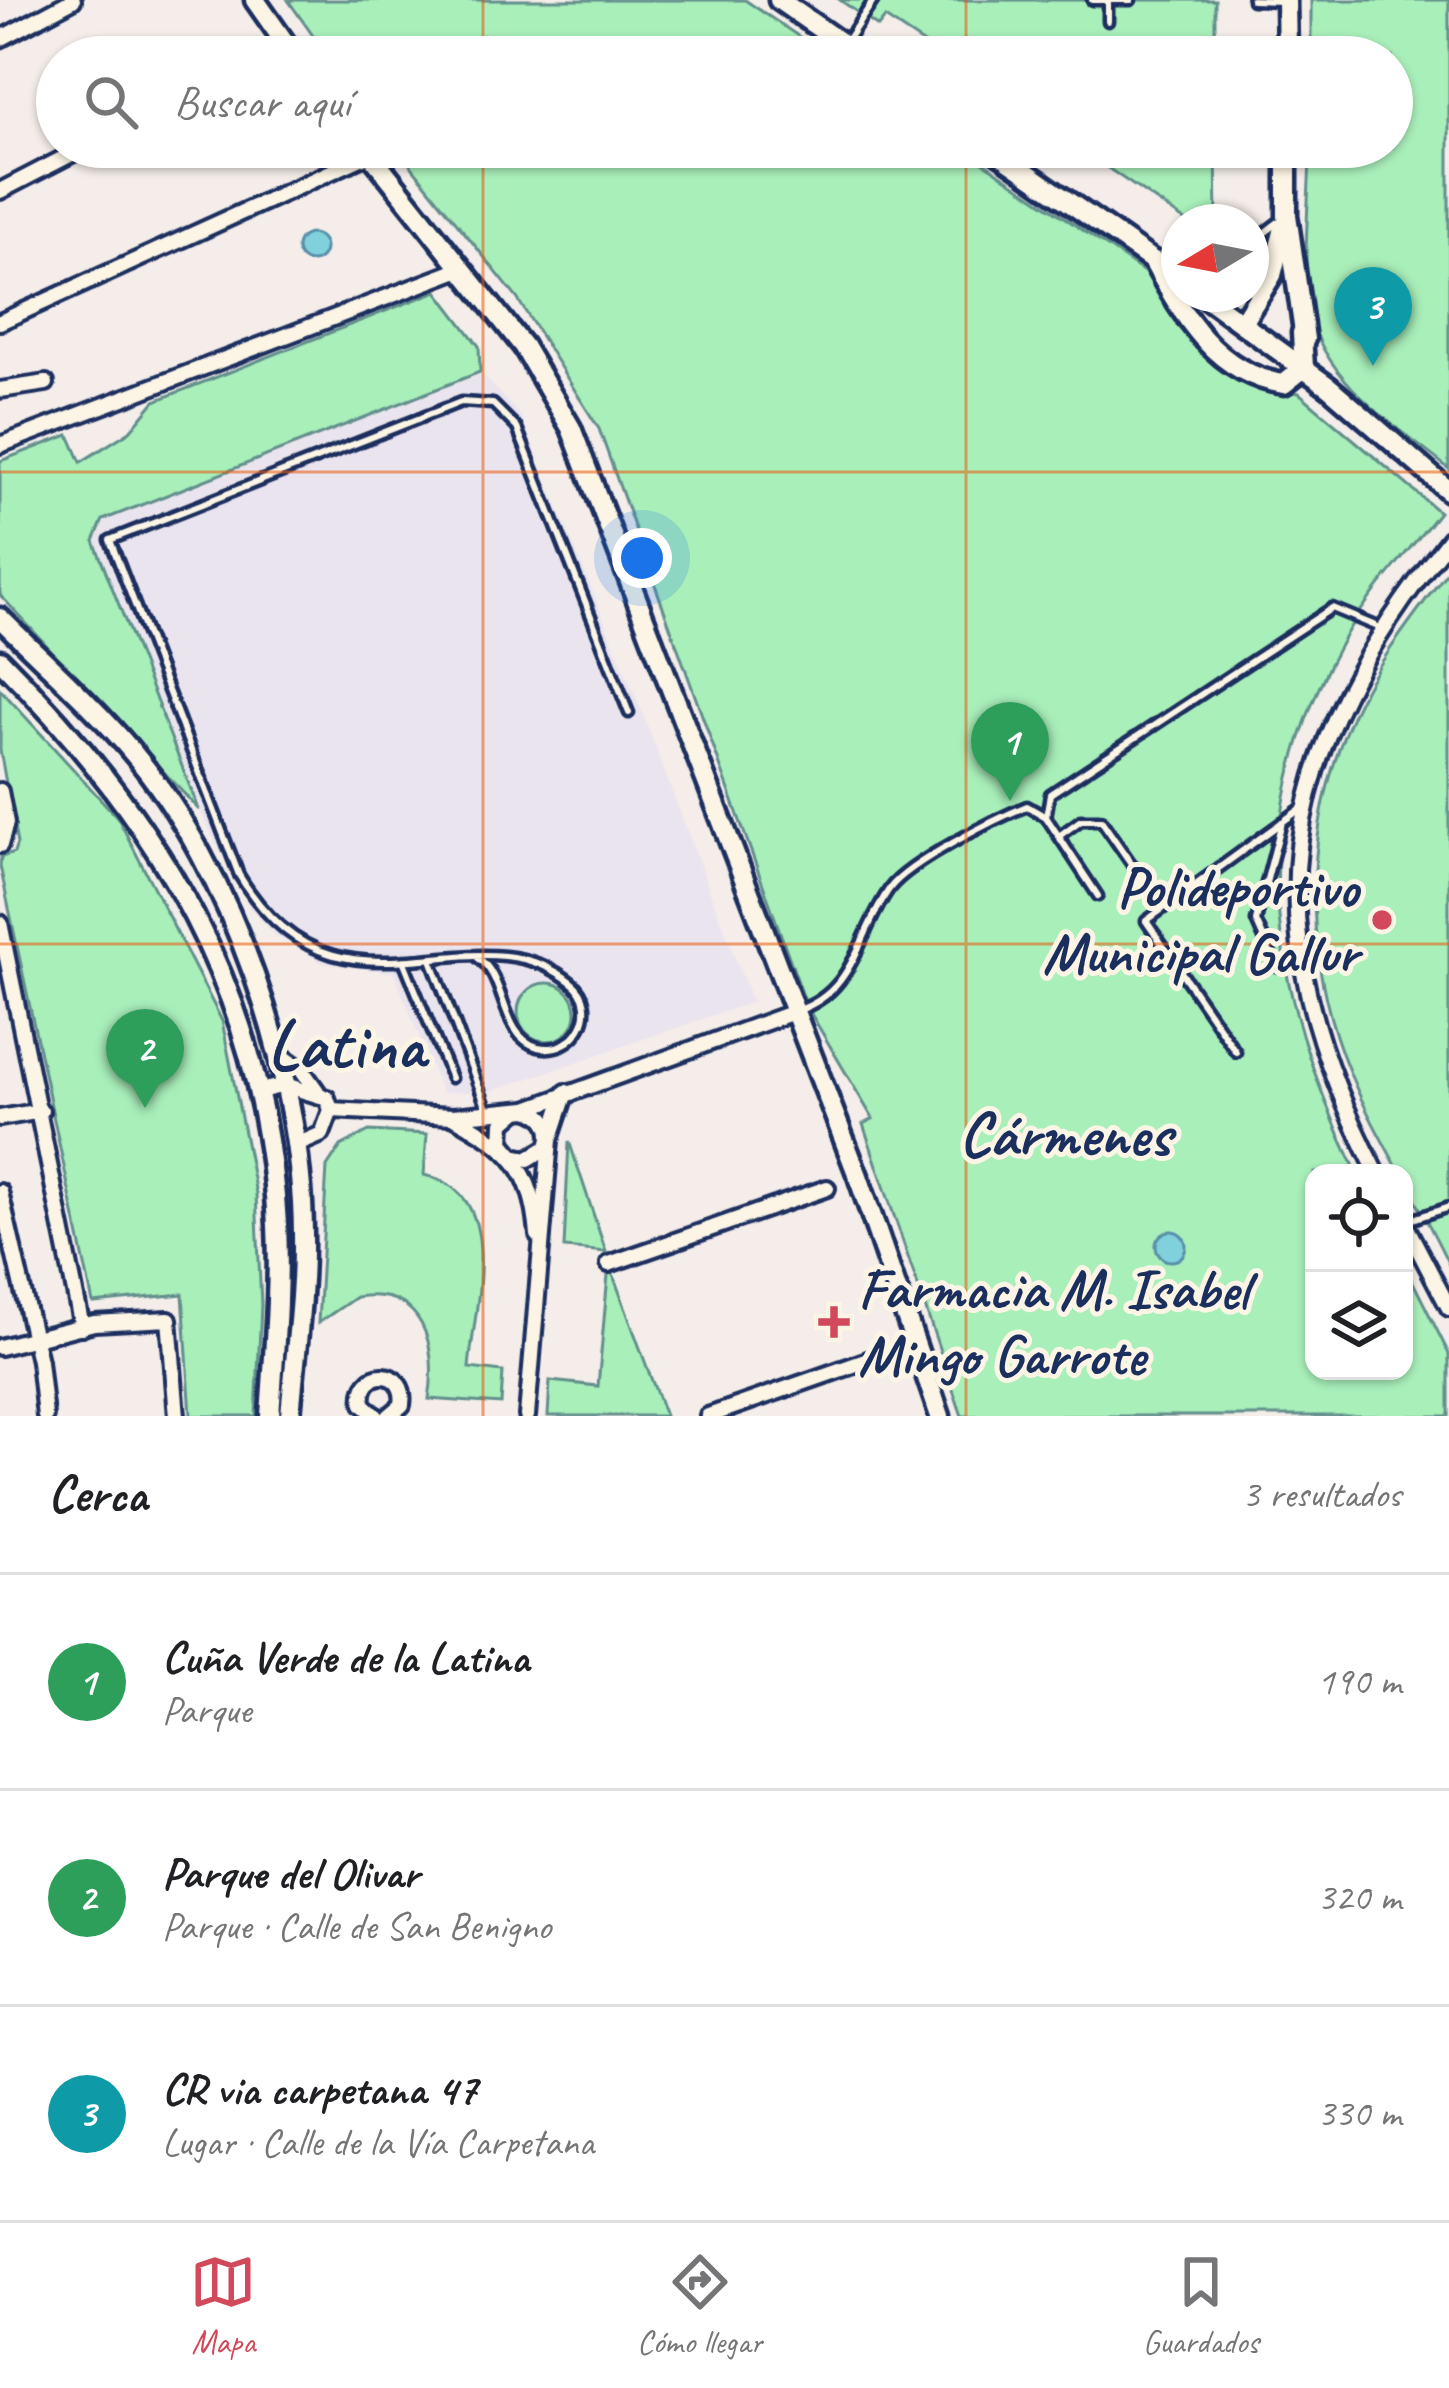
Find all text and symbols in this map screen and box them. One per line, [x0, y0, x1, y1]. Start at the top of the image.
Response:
search box [36, 36, 1413, 168]
icon: search [78, 69, 144, 135]
text: Buscar aquí [174, 74, 350, 131]
north arrow [1161, 204, 1269, 312]
pin: 3 [1334, 267, 1412, 366]
your location [612, 528, 672, 588]
pin: 1 [971, 702, 1049, 801]
place label: Polideportivo Municipal Gallur [1043, 851, 1364, 989]
marker: Polideportivo Municipal Gallur [1369, 907, 1395, 933]
district label: Latina [267, 1002, 431, 1089]
pin: 2 [106, 1009, 184, 1108]
district label: Cármenes [959, 1095, 1177, 1174]
map controls [1305, 1164, 1413, 1380]
button: locate [1305, 1164, 1413, 1272]
place label: Farmacia M. Isabel Mingo Garrote [858, 1253, 1258, 1391]
button: layers [1305, 1272, 1413, 1380]
marker: Farmacia M. Isabel Mingo Garrote [821, 1309, 847, 1335]
text: Cerca [48, 1462, 147, 1526]
text: 3 resultados [1242, 1470, 1401, 1519]
text: Cuña Verde de la Latina [162, 1629, 529, 1686]
text: 1 [78, 1657, 96, 1706]
text: 190 m [1317, 1657, 1401, 1706]
text: Parque [162, 1686, 251, 1735]
text: Parque del Olivar [162, 1845, 419, 1902]
text: 2 [78, 1873, 96, 1922]
text: 320 m [1317, 1873, 1401, 1922]
text: Parque · Calle de San Benigno [162, 1902, 551, 1951]
text: CR via carpetana 47 [162, 2061, 477, 2118]
text: 3 [78, 2089, 96, 2138]
text: 330 m [1317, 2089, 1401, 2138]
text: Lugar · Calle de la Vía Carpetana [162, 2118, 594, 2167]
tab: Mapa [190, 2249, 256, 2363]
tab: Cómo llegar [637, 2249, 762, 2363]
tab: Guardados [1143, 2249, 1259, 2363]

